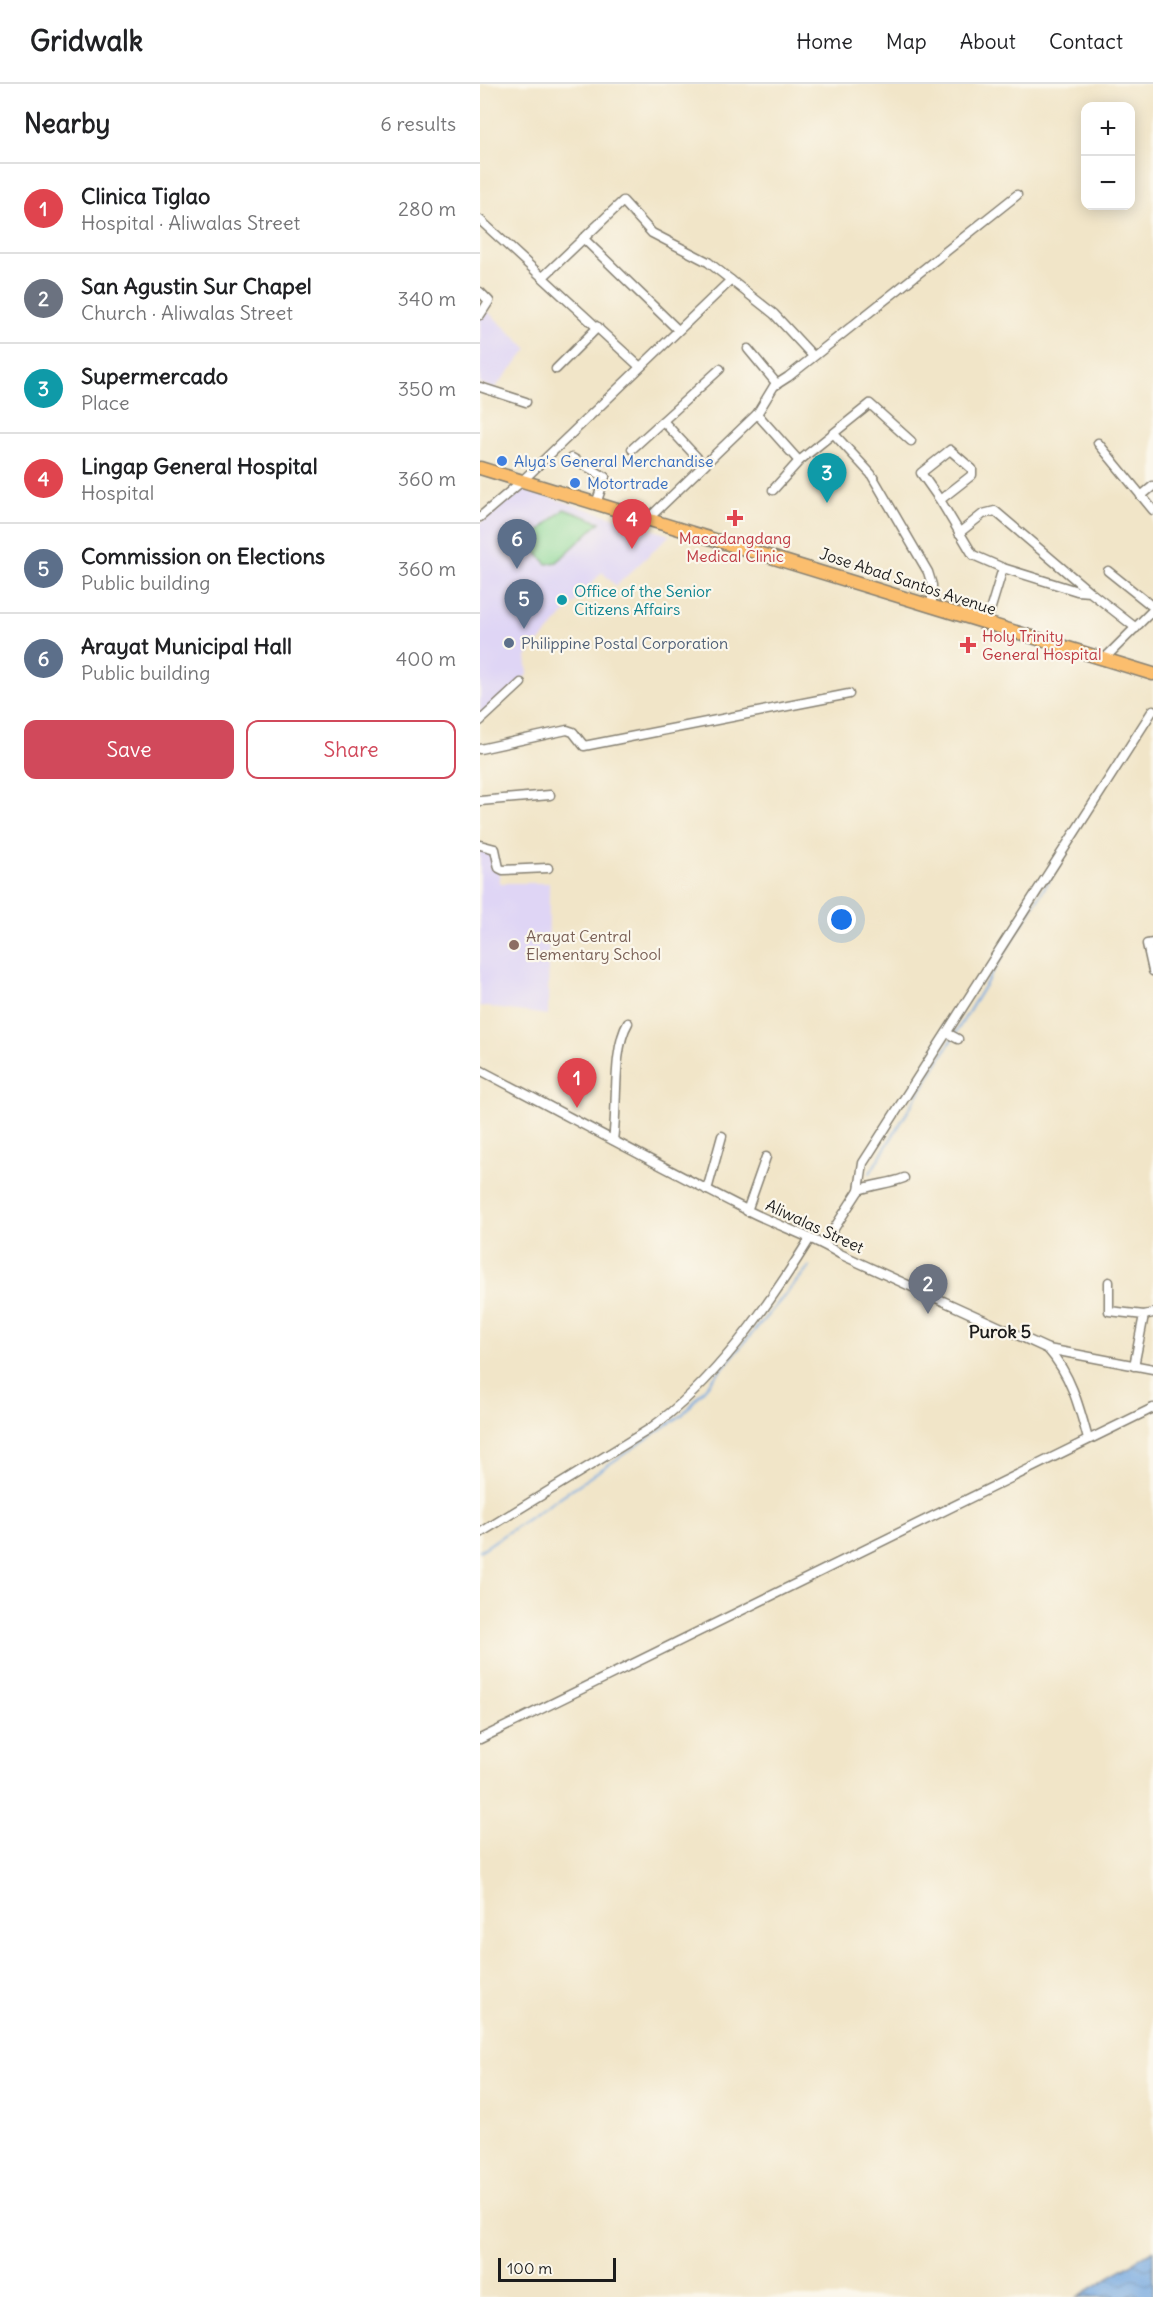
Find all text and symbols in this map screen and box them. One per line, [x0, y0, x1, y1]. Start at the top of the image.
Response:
text: Gridwalk [30, 23, 143, 59]
text: Home [796, 28, 853, 55]
text: Map [886, 28, 927, 55]
text: About [960, 28, 1016, 55]
text: Contact [1049, 28, 1123, 55]
map controls [1081, 102, 1135, 210]
button: + [1081, 102, 1135, 156]
text: Nearby [24, 107, 110, 140]
text: 6 results [380, 111, 456, 136]
button: − [1081, 156, 1135, 210]
text: Clinica Tiglao [81, 182, 210, 210]
text: 1 [40, 196, 47, 221]
text: 280 m [398, 196, 456, 221]
text: Hospital · Aliwalas Street [81, 210, 300, 235]
text: San Agustin Sur Chapel [81, 272, 312, 300]
text: 2 [38, 286, 49, 311]
text: 340 m [398, 286, 456, 311]
text: Church · Aliwalas Street [81, 300, 293, 325]
text: Supermercado [81, 362, 228, 390]
text: 3 [38, 376, 49, 401]
text: 350 m [398, 376, 456, 401]
text: Place [81, 390, 129, 415]
place label: Alya's General Merchandise [514, 451, 714, 471]
text: Lingap General Hospital [81, 452, 318, 480]
marker: Alya's General Merchandise [495, 454, 509, 468]
pin: 3 [808, 454, 846, 503]
text: 4 [38, 466, 49, 491]
text: 360 m [398, 466, 456, 491]
place label: Motortrade [587, 473, 668, 493]
marker: Motortrade [568, 476, 582, 490]
text: Hospital [81, 480, 154, 505]
pin: 4 [612, 500, 652, 549]
marker: Macadangdang Medical Clinic [726, 509, 744, 527]
pin: 6 [498, 520, 537, 569]
place label: Macadangdang Medical Clinic [679, 528, 791, 566]
text: Commission on Elections [81, 542, 325, 570]
street label: Jose Abad Santos Avenue [817, 543, 999, 619]
text: 5 [38, 556, 49, 581]
text: 360 m [398, 556, 456, 581]
text: Public building [81, 570, 210, 595]
pin: 5 [504, 580, 543, 629]
place label: Office of the Senior Citizens Affairs [574, 581, 712, 619]
marker: Office of the Senior Citizens Affairs [555, 593, 569, 607]
place label: Holy Trinity General Hospital [982, 626, 1102, 664]
text: Arayat Municipal Hall [81, 632, 292, 660]
place label: Philippine Postal Corporation [521, 633, 728, 653]
marker: Philippine Postal Corporation [502, 636, 516, 650]
marker: Holy Trinity General Hospital [959, 636, 977, 654]
text: 6 [38, 646, 49, 671]
text: 400 m [396, 646, 456, 671]
text: Public building [81, 660, 210, 685]
button: Save [24, 720, 234, 779]
button: Share [246, 720, 456, 779]
your location [827, 905, 856, 934]
place label: Arayat Central Elementary School [526, 926, 661, 964]
marker: Arayat Central Elementary School [507, 938, 521, 952]
pin: 1 [558, 1058, 596, 1108]
street label: Aliwalas Street [763, 1195, 868, 1258]
pin: 2 [908, 1264, 948, 1314]
district label: Purok 5 [969, 1320, 1031, 1343]
scale bar [498, 2255, 616, 2282]
text: 100 m [507, 2258, 552, 2278]

